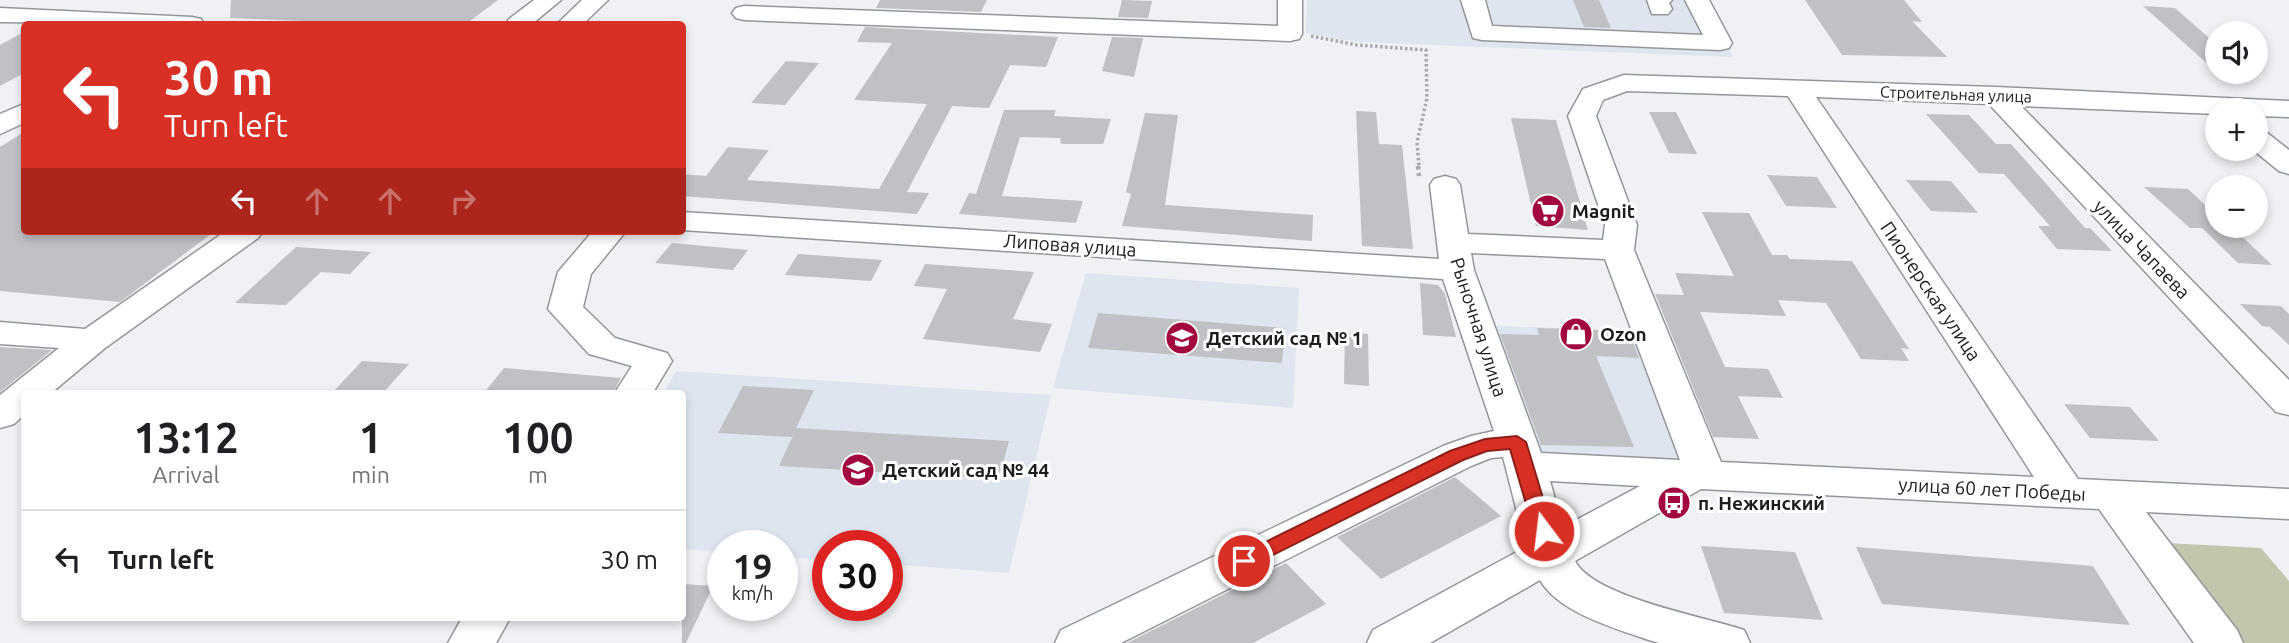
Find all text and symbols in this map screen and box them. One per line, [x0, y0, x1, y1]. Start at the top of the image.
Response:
map controls [2205, 21, 2268, 238]
button: sound [2205, 21, 2268, 84]
icon: left [49, 49, 140, 140]
text: 30 m [164, 49, 273, 104]
street label: Строительная улица [1880, 82, 2032, 106]
button: + [2205, 98, 2268, 161]
text: Turn left [164, 107, 288, 143]
button: − [2205, 175, 2268, 238]
icon: left [225, 182, 263, 220]
icon: ahead [298, 182, 336, 220]
icon: ahead [371, 182, 409, 220]
icon: right [444, 182, 482, 220]
supermarket icon: Magnit [1529, 192, 1567, 230]
street label: улица Чапаева [2089, 195, 2195, 303]
place label: Magnit [1572, 200, 1635, 222]
street label: Пионерская улица [1876, 217, 1986, 365]
street label: Липовая улица [1003, 229, 1137, 261]
street label: Рыночная улица [1446, 255, 1512, 399]
shop icon: Ozon [1557, 315, 1595, 353]
school or university icon: Детский сад № 1 [1163, 319, 1201, 357]
place label: Ozon [1600, 323, 1647, 345]
place label: Детский сад № 1 [1206, 327, 1362, 349]
text: 13:12 [134, 414, 239, 461]
text: 1 [359, 414, 382, 461]
text: 100 [502, 414, 573, 461]
school or university icon: Детский сад № 44 [839, 451, 877, 489]
place label: Детский сад № 44 [882, 459, 1049, 481]
text: Arrival [153, 462, 220, 487]
text: min [351, 462, 390, 487]
text: m [528, 462, 548, 487]
street label: улица 60 лет Победы [1898, 473, 2086, 505]
bus stop icon: п. Нежинский [1655, 484, 1693, 522]
place label: п. Нежинский [1698, 492, 1825, 514]
position arrow [1507, 494, 1581, 568]
speed limit sign: 30 [812, 530, 903, 621]
pin [1214, 531, 1274, 591]
icon: left [49, 540, 87, 578]
icon: arrive [1225, 542, 1263, 580]
text: Turn left [108, 545, 214, 574]
text: 30 m [600, 545, 658, 574]
text: 19 [733, 546, 772, 586]
text: km/h [732, 583, 773, 603]

